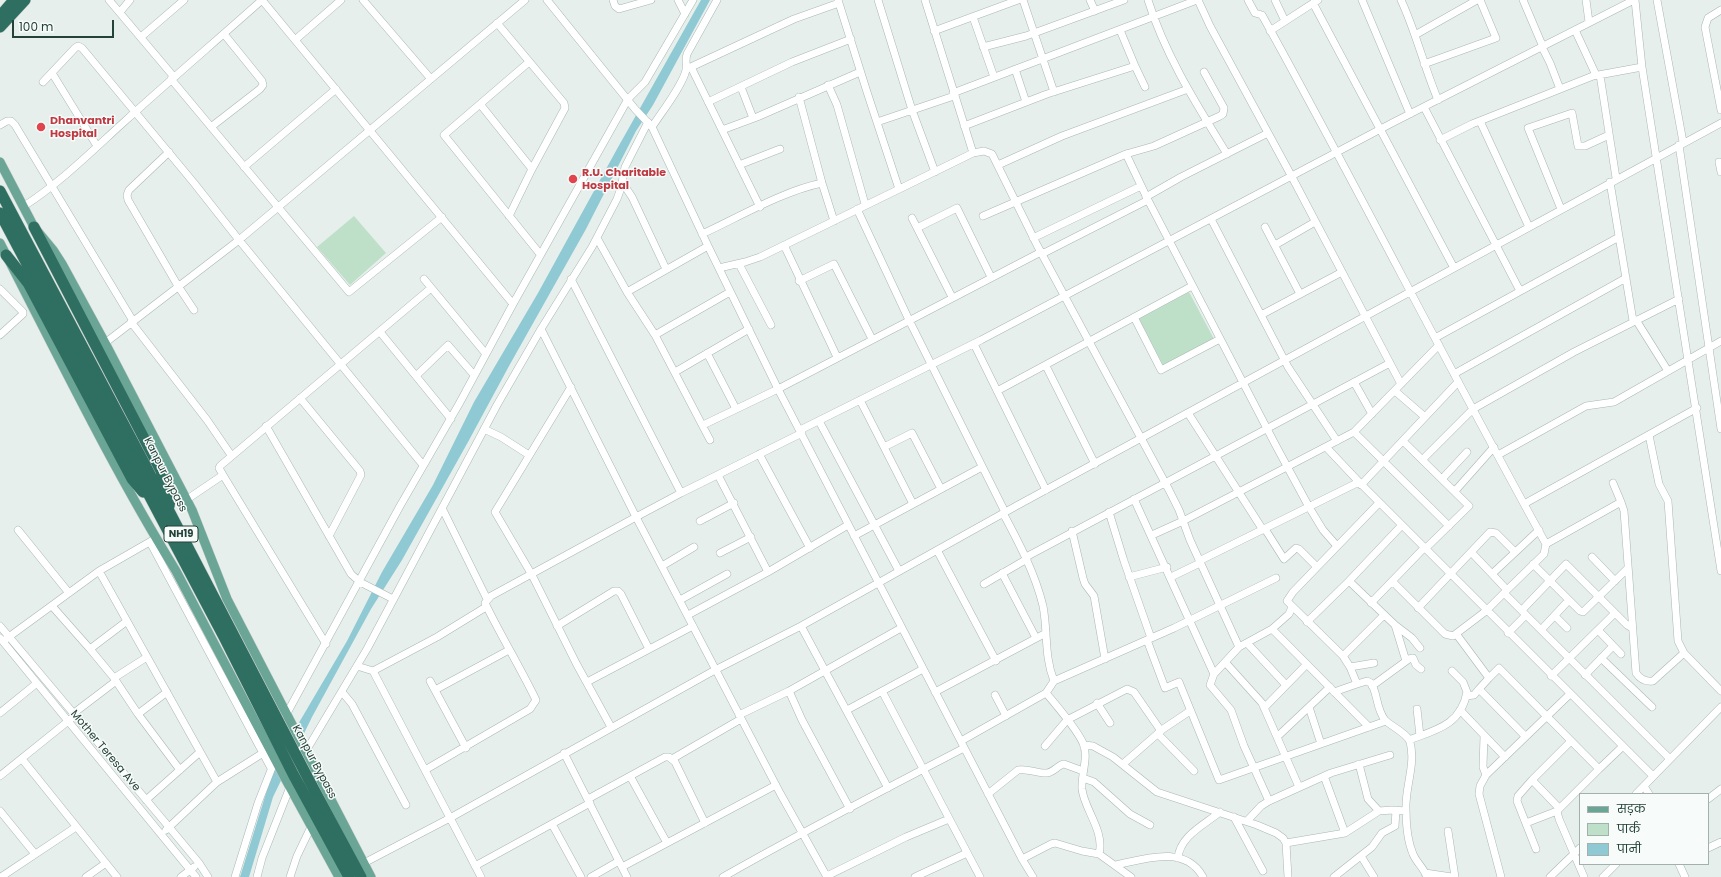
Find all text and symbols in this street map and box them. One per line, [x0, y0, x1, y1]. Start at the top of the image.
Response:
scale bar [14, 12, 116, 38]
text: 100 m [19, 18, 53, 35]
place label: Dhanvantri Hospital [50, 114, 114, 140]
marker: Dhanvantri Hospital [35, 121, 47, 133]
place label: R.U. Charitable Hospital [582, 166, 666, 192]
marker: R.U. Charitable Hospital [567, 173, 579, 185]
street label: Kanpur Bypass [141, 436, 189, 514]
road number: NH19 [164, 526, 198, 542]
street label: Mother Teresa Ave [67, 708, 143, 794]
street label: Kanpur Bypass [289, 723, 339, 801]
legend [1579, 793, 1709, 865]
text: सड़क [1617, 800, 1646, 817]
text: पार्क [1617, 820, 1640, 837]
text: पानी [1617, 840, 1641, 857]

